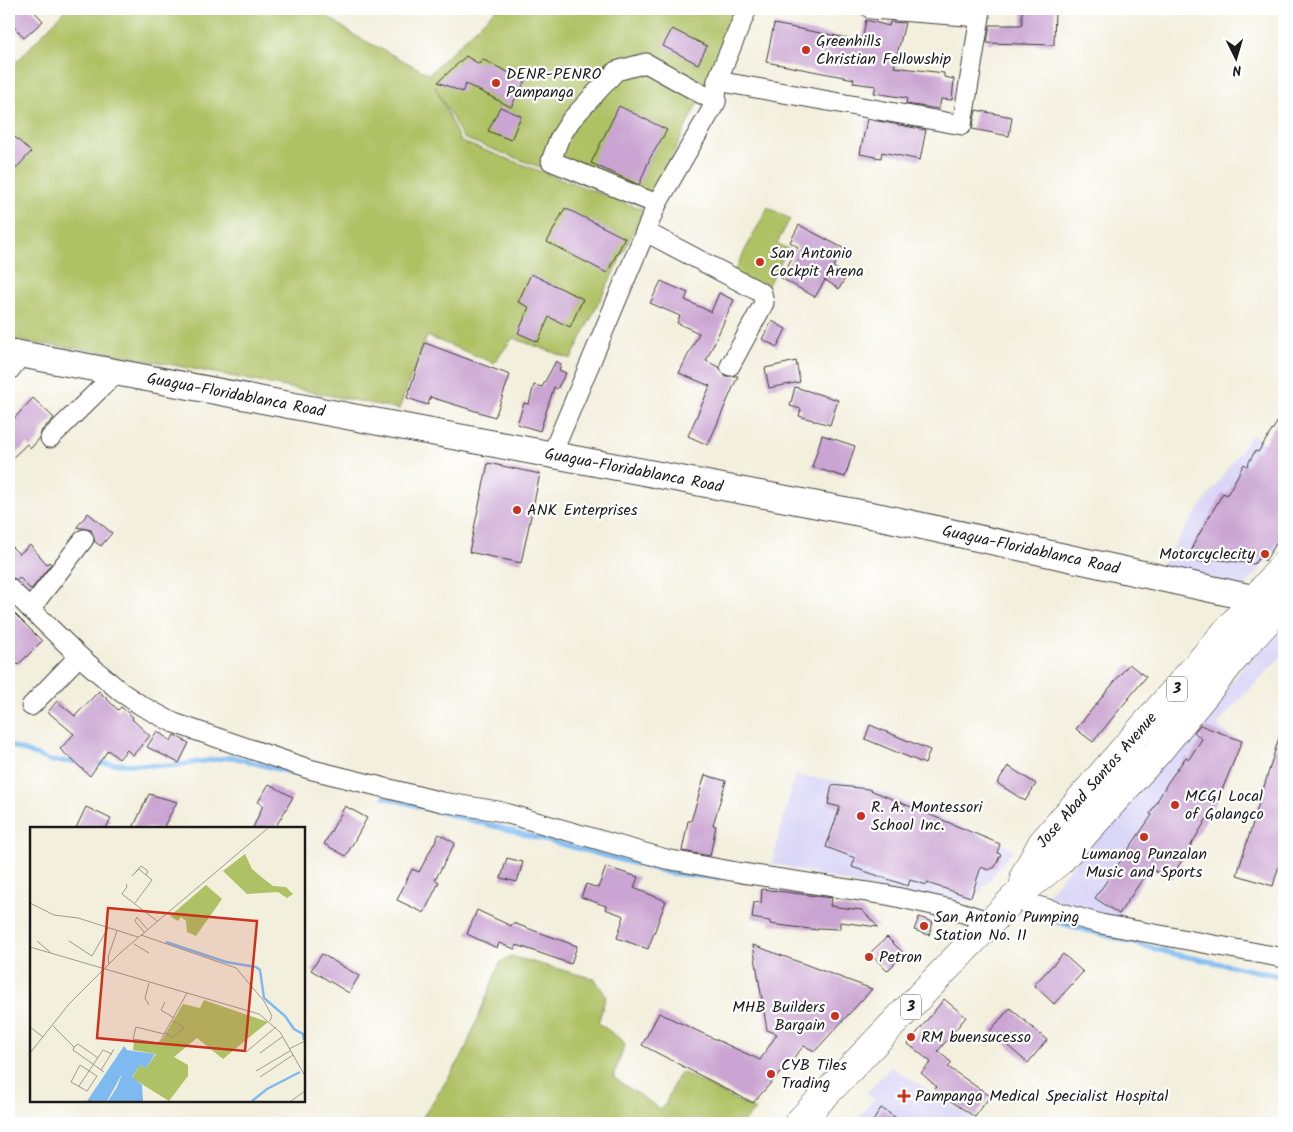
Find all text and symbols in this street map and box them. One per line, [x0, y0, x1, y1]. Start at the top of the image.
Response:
place label: Greenhills Christian Fellowship [816, 29, 951, 72]
north arrow [1210, 32, 1260, 82]
marker: Greenhills Christian Fellowship [800, 44, 812, 56]
text: N [1232, 59, 1242, 81]
place label: DENR-PENRO Pampanga [506, 62, 601, 105]
marker: DENR-PENRO Pampanga [490, 77, 502, 89]
place label: San Antonio Cockpit Arena [770, 241, 864, 284]
marker: San Antonio Cockpit Arena [754, 256, 766, 268]
street label: Guagua-Floridablanca Road [145, 366, 328, 424]
street label: Guagua-Floridablanca Road [543, 441, 726, 500]
place label: ANK Enterprises [527, 498, 638, 523]
marker: ANK Enterprises [511, 504, 523, 516]
street label: Guagua-Floridablanca Road [940, 518, 1123, 581]
place label: Motorcyclecity [1159, 542, 1255, 567]
marker: Motorcyclecity [1259, 548, 1271, 560]
road number: 3 [1167, 676, 1187, 702]
street label: Jose Abad Santos Avenue [1030, 706, 1163, 854]
place label: MCGI Local of Golangco [1185, 784, 1264, 827]
place label: R. A. Montessori School Inc. [871, 795, 983, 838]
marker: MCGI Local of Golangco [1169, 799, 1181, 811]
marker: R. A. Montessori School Inc. [855, 810, 867, 822]
inset map [30, 827, 305, 1102]
marker: Lumanog Punzalan Music and Sports [1138, 831, 1150, 843]
place label: Lumanog Punzalan Music and Sports [1081, 842, 1207, 885]
place label: San Antonio Pumping Station No. 11 [934, 905, 1079, 948]
marker: San Antonio Pumping Station No. 11 [918, 920, 930, 932]
place label: Petron [879, 945, 922, 970]
marker: Petron [863, 951, 875, 963]
road number: 3 [901, 994, 921, 1020]
place label: MHB Builders Bargain [732, 995, 825, 1038]
marker: MHB Builders Bargain [829, 1010, 841, 1022]
place label: RM buensucesso [921, 1025, 1031, 1050]
marker: RM buensucesso [905, 1031, 917, 1043]
place label: CYB Tiles Trading [781, 1053, 847, 1096]
marker: CYB Tiles Trading [765, 1068, 777, 1080]
place label: Pampanga Medical Specialist Hospital [915, 1084, 1169, 1109]
marker: Pampanga Medical Specialist Hospital [897, 1089, 911, 1103]

